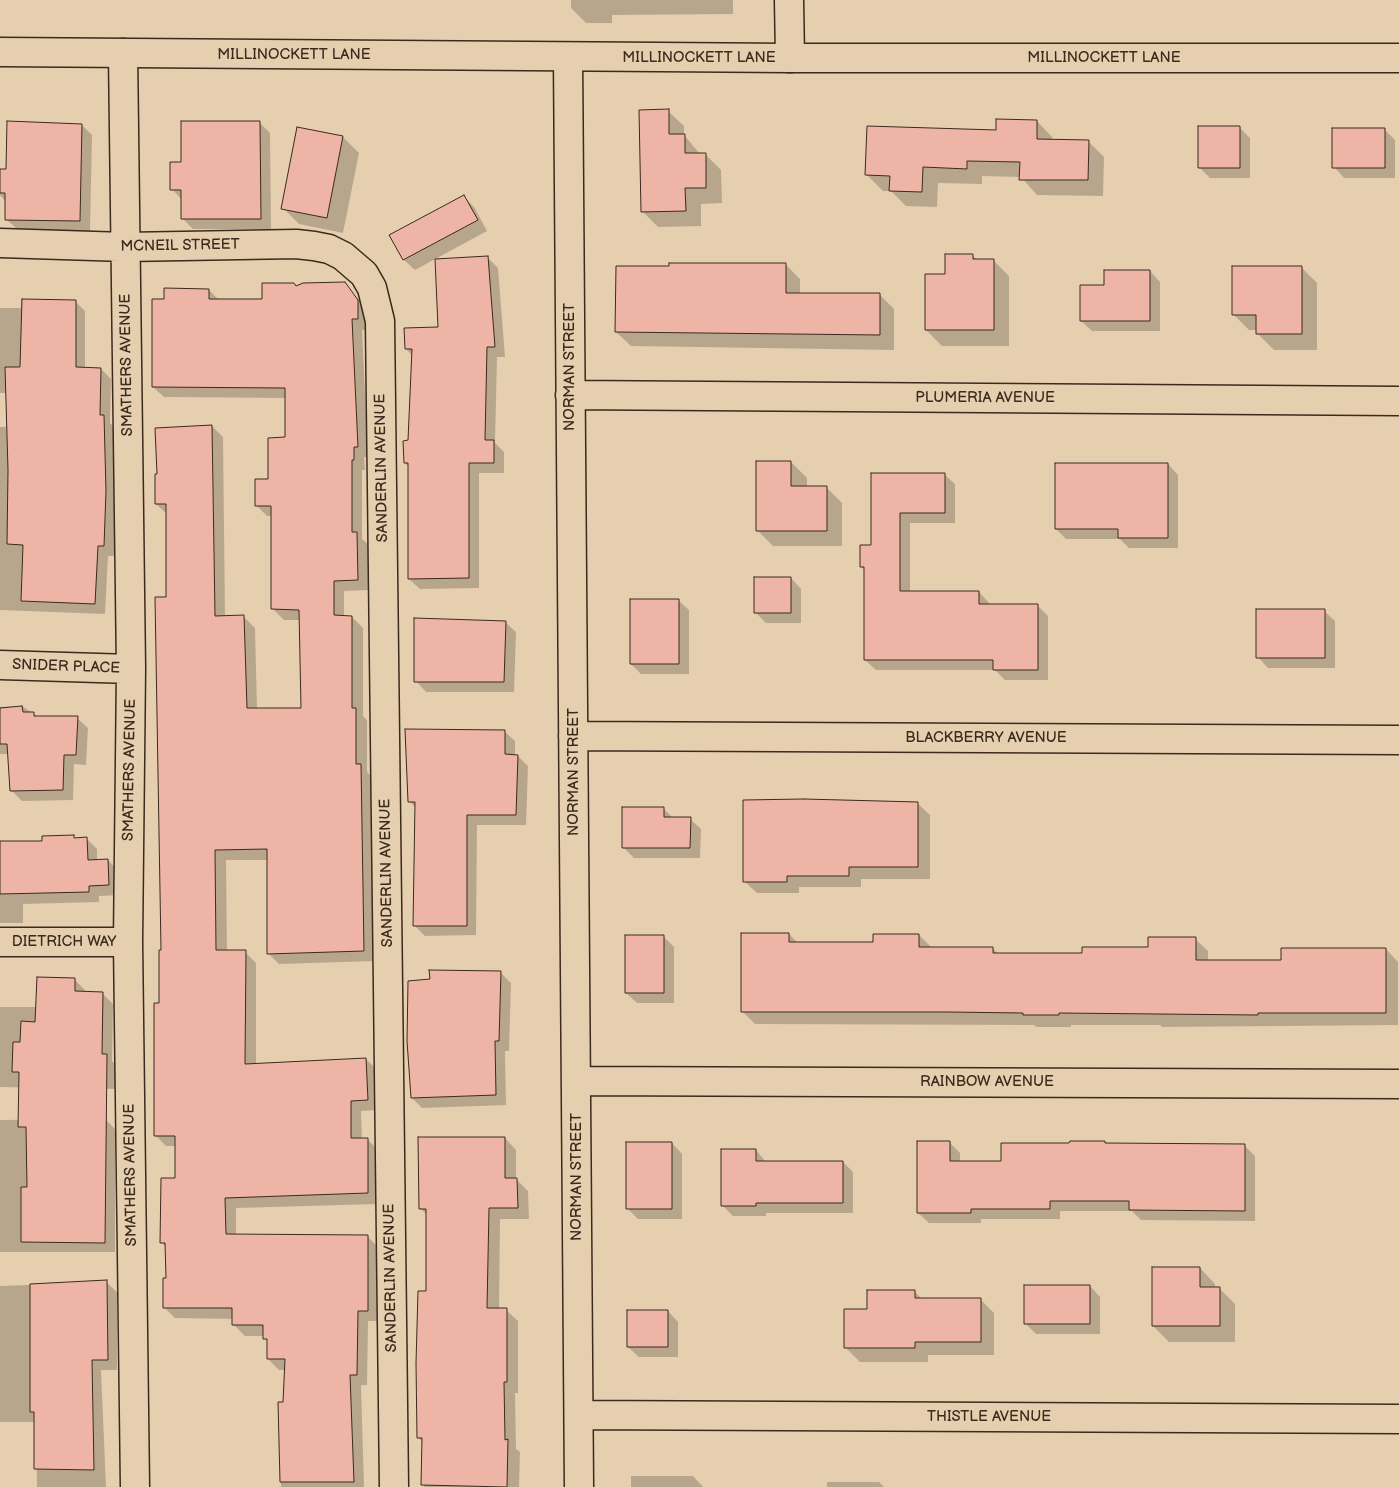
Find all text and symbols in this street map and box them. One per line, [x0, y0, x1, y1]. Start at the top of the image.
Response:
street label: MILLINOCKETT LANE [217, 46, 371, 64]
street label: MILLINOCKETT LANE [622, 49, 776, 67]
street label: MILLINOCKETT LANE [1027, 49, 1181, 67]
street label: MCNEIL STREET [120, 236, 240, 256]
street label: SMATHERS AVENUE [117, 294, 137, 436]
street label: NORMAN STREET [561, 303, 579, 431]
street label: PLUMERIA AVENUE [915, 389, 1055, 407]
street label: SANDERLIN AVENUE [372, 393, 392, 543]
street label: SNIDER PLACE [12, 656, 120, 678]
street label: SMATHERS AVENUE [120, 699, 140, 841]
street label: NORMAN STREET [565, 708, 583, 836]
street label: BLACKBERRY AVENUE [905, 729, 1067, 747]
street label: SANDERLIN AVENUE [377, 798, 397, 948]
street label: DIETRICH WAY [12, 933, 116, 951]
street label: RAINBOW AVENUE [920, 1073, 1054, 1091]
street label: SMATHERS AVENUE [121, 1104, 141, 1246]
street label: NORMAN STREET [568, 1113, 586, 1241]
street label: SANDERLIN AVENUE [381, 1203, 401, 1353]
street label: THISTLE AVENUE [927, 1408, 1051, 1426]

